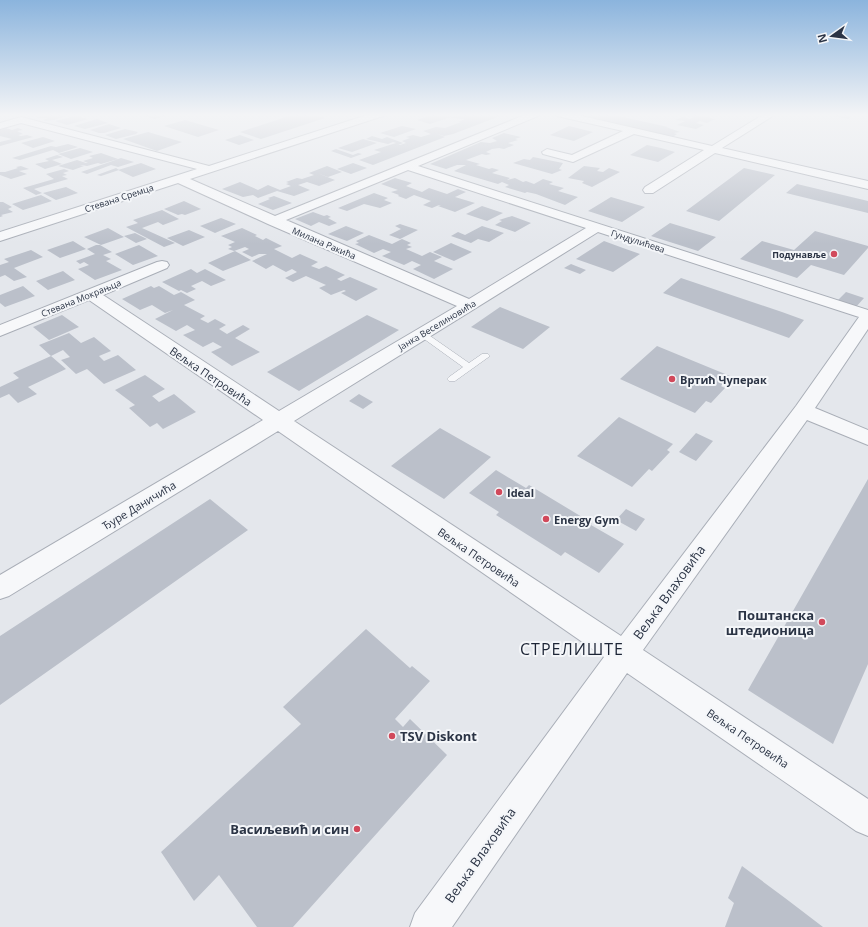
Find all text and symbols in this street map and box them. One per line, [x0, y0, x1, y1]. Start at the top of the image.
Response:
north arrow [812, 16, 852, 56]
text: N [813, 32, 830, 45]
street label: Стевана Сремца [83, 181, 155, 215]
street label: Милана Ракића [290, 224, 358, 262]
street label: Гундулићева [609, 226, 667, 256]
place label: Подунавље [772, 248, 826, 261]
marker: Подунавље [829, 249, 839, 259]
street label: Стевана Мокрањца [39, 276, 123, 320]
street label: Јанка Веселиновића [395, 297, 478, 354]
street label: Вељка Петровића [167, 343, 255, 409]
place label: Вртић Чуперак [680, 372, 767, 387]
marker: Вртић Чуперак [667, 374, 677, 384]
street label: Ђуре Даничића [99, 477, 179, 533]
place label: Ideal [507, 485, 534, 500]
marker: Ideal [494, 487, 504, 497]
place label: Energy Gym [554, 512, 619, 527]
marker: Energy Gym [541, 514, 551, 524]
street label: Вељка Петровића [435, 524, 523, 590]
street label: Вељка Влаховића [629, 541, 709, 643]
place label: Поштанска штедионица [726, 606, 814, 639]
marker: Поштанска штедионица [817, 617, 827, 627]
district label: СТРЕЛИШТЕ [520, 638, 624, 660]
street label: Вељка Петровића [704, 705, 792, 771]
place label: TSV Diskont [400, 727, 477, 745]
marker: TSV Diskont [387, 731, 397, 741]
street label: Вељка Влаховића [440, 804, 520, 906]
place label: Васиљевић и син [230, 820, 349, 838]
marker: Васиљевић и син [352, 824, 362, 834]

